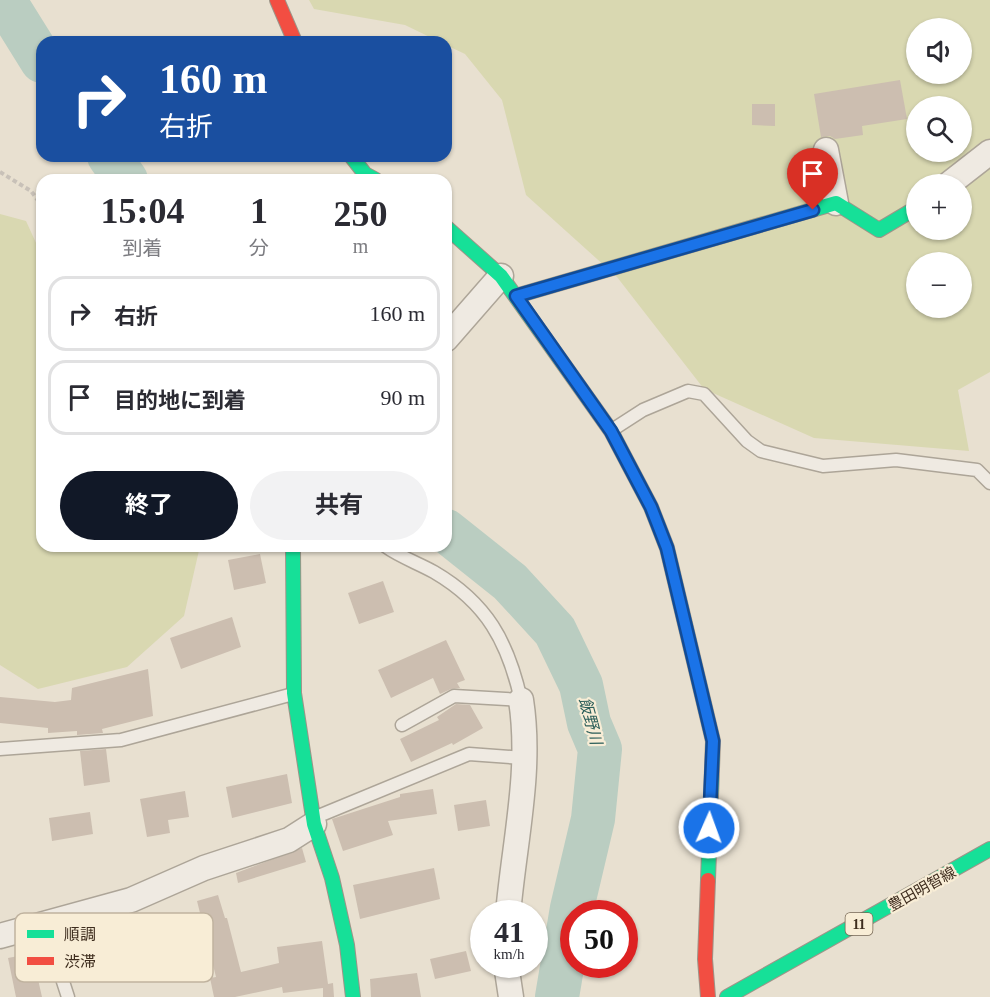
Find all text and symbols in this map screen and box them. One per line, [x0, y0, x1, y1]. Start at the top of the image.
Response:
map controls [906, 18, 972, 318]
button: sound [906, 18, 972, 84]
text: 160 m [159, 56, 268, 102]
icon: right [60, 60, 138, 138]
button: search [906, 96, 972, 162]
text: 右折 [159, 112, 213, 142]
pin [787, 148, 838, 210]
icon: arrive [796, 157, 829, 190]
button: + [906, 174, 972, 240]
text: 15:04 [101, 191, 185, 231]
text: 1 [250, 191, 268, 231]
text: 250 [334, 194, 388, 234]
text: m [353, 235, 368, 257]
text: 到着 [123, 237, 163, 259]
text: 分 [249, 237, 269, 259]
button: − [906, 252, 972, 318]
icon: right [63, 297, 96, 330]
text: 160 m [369, 301, 425, 326]
text: 右折 [114, 304, 158, 329]
icon: arrive [63, 381, 96, 414]
text: 90 m [380, 385, 425, 410]
text: 目的地に到着 [114, 388, 246, 413]
button: 終了 [60, 471, 238, 540]
button: 共有 [250, 471, 428, 540]
water label: 飯野川 [576, 696, 605, 748]
position arrow [677, 796, 741, 860]
street label: 豊田明智線 [885, 864, 959, 914]
speed limit sign: 50 [560, 900, 638, 978]
legend [15, 913, 213, 982]
road number: 11 [846, 913, 872, 935]
text: 41 [494, 915, 524, 948]
text: 順調 [64, 926, 96, 943]
text: km/h [494, 946, 524, 962]
text: 渋滞 [64, 953, 96, 970]

